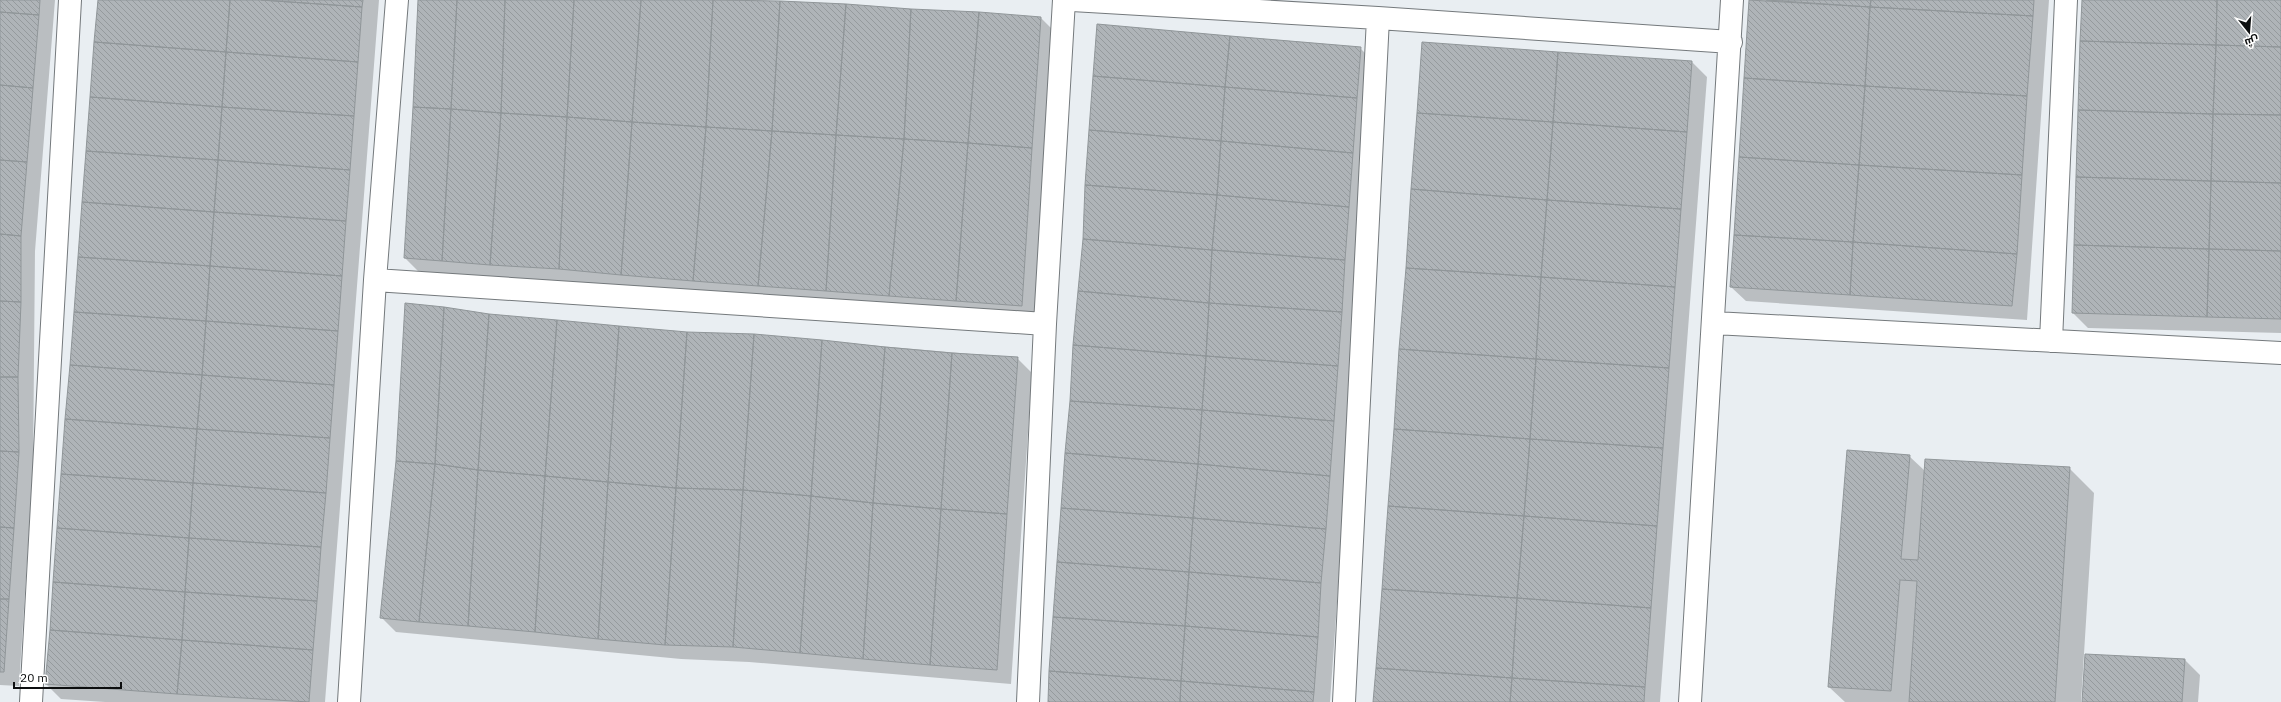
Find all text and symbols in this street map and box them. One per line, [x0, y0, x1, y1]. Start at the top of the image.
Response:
north arrow [2229, 12, 2269, 52]
text: ش [2243, 33, 2261, 50]
scale bar [14, 664, 121, 690]
text: 20 m [20, 670, 48, 685]

